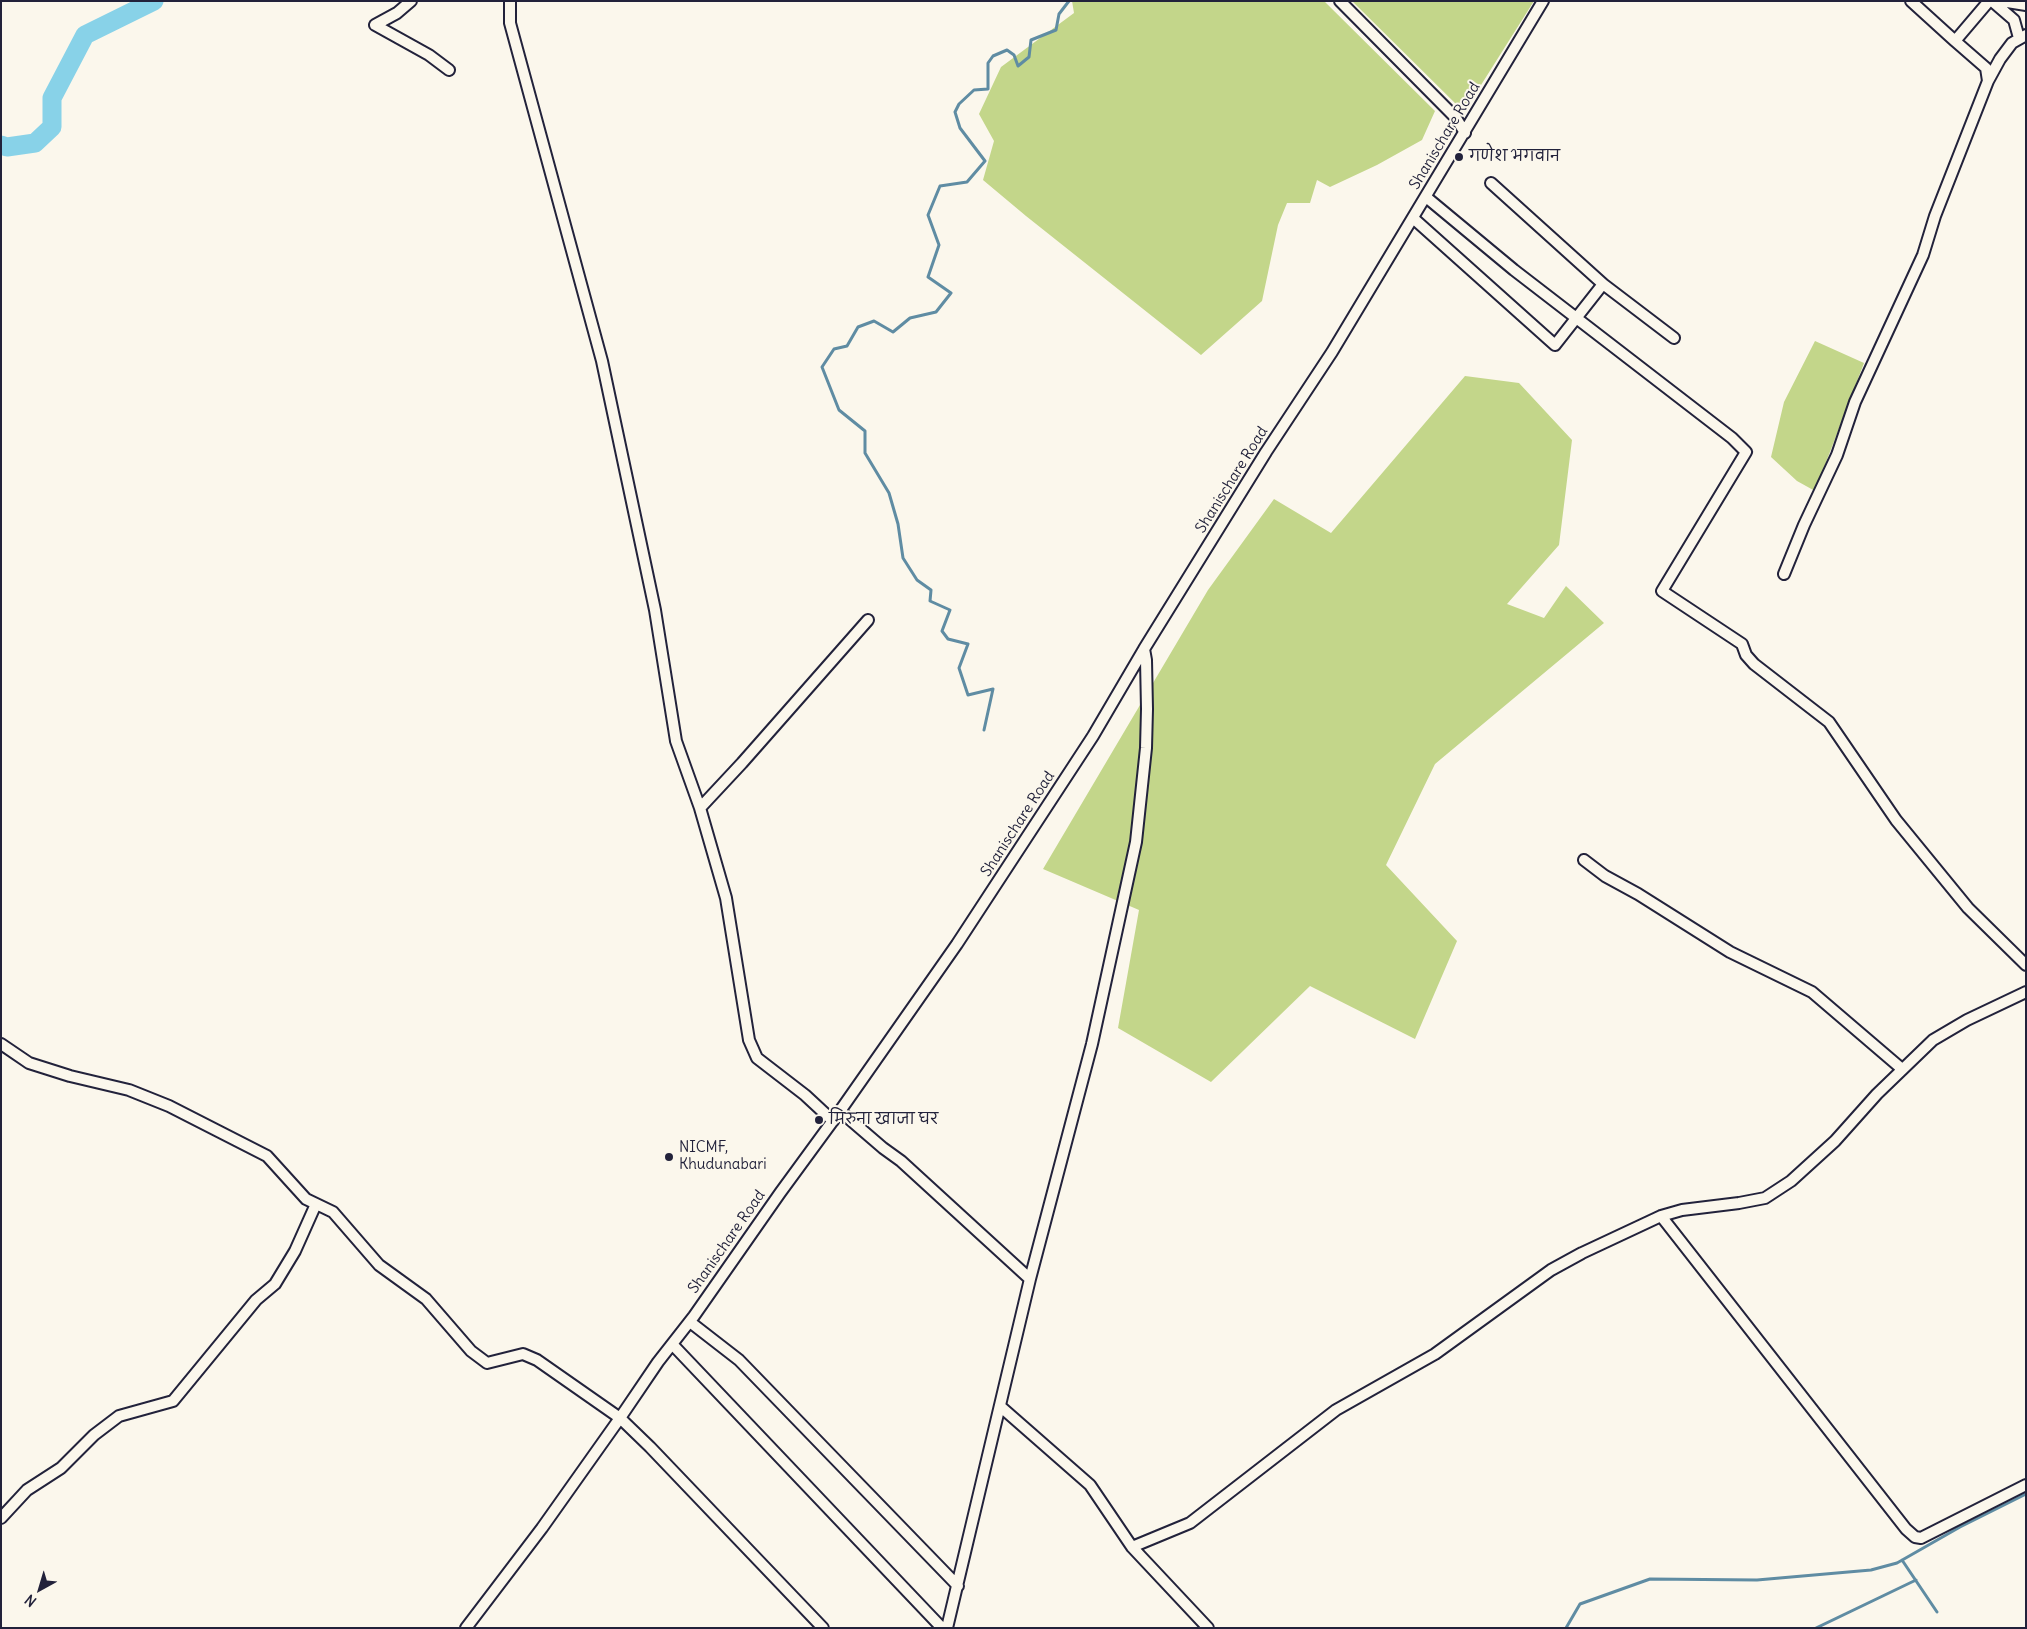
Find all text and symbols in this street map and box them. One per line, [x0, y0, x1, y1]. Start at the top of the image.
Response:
street label: Shanischare Road [1406, 79, 1484, 193]
place label: गणेश भगवान [1469, 148, 1560, 166]
marker: गणेश भगवान [1453, 151, 1465, 163]
street label: Shanischare Road [1192, 424, 1272, 536]
street label: Shanischare Road [977, 768, 1059, 880]
place label: मिरुना खाजा घर [829, 1111, 938, 1129]
marker: मिरुना खाजा घर [813, 1114, 825, 1126]
place label: NICMF, Khudunabari [679, 1139, 767, 1174]
marker: NICMF, Khudunabari [663, 1151, 675, 1163]
street label: Shanischare Road [685, 1187, 769, 1297]
north arrow [15, 1564, 65, 1614]
text: N [21, 1591, 40, 1611]

